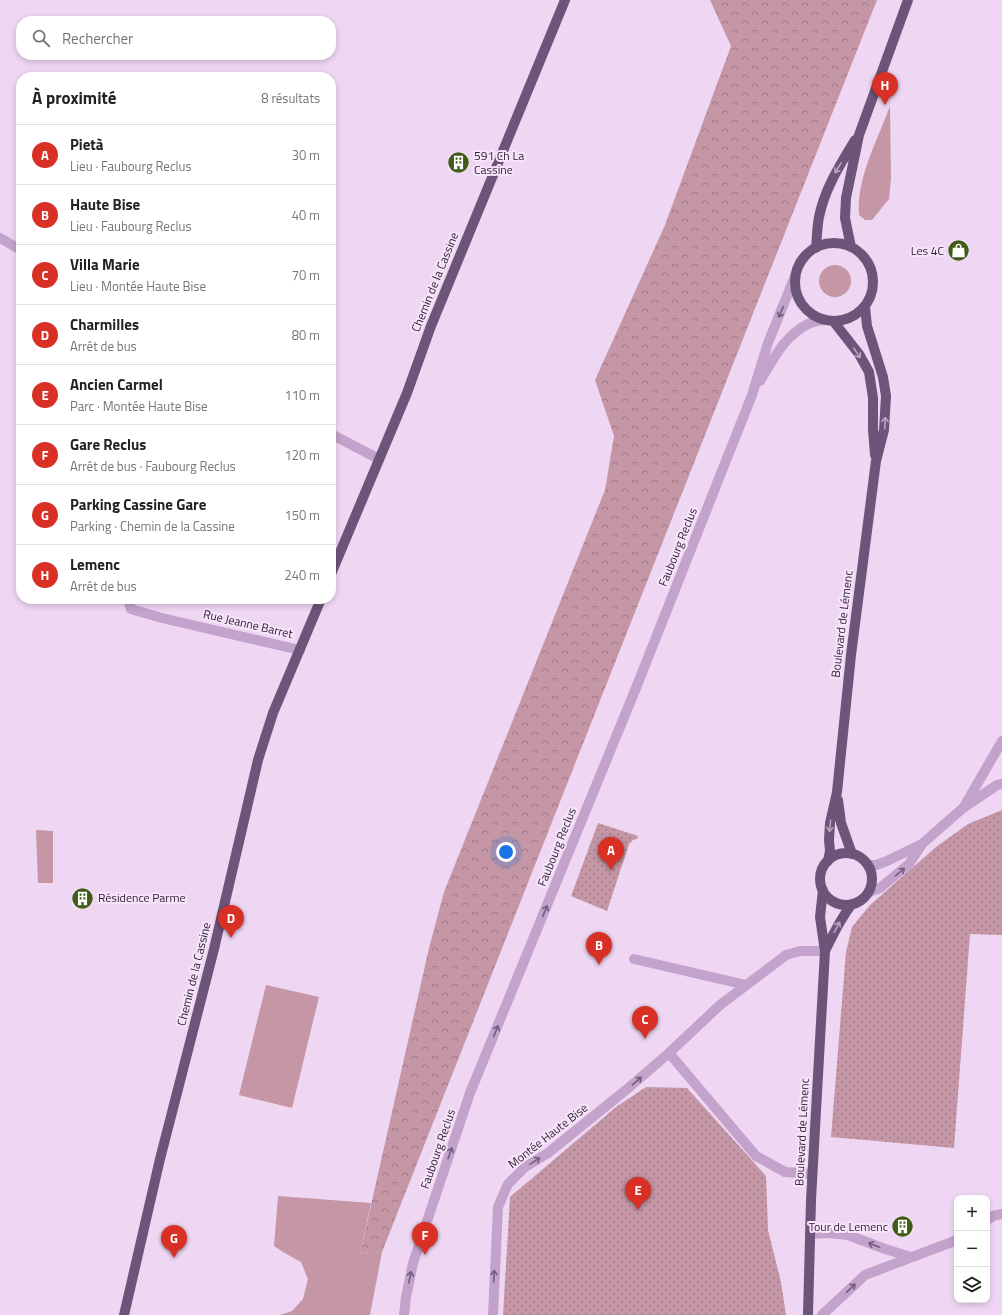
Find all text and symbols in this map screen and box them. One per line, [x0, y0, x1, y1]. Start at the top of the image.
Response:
search box [16, 16, 336, 60]
icon: search [30, 27, 52, 49]
text: Rechercher [62, 27, 133, 50]
pin: H [872, 72, 898, 105]
text: À proximité [32, 85, 116, 111]
text: 8 résultats [261, 88, 320, 108]
text: Pietà [70, 133, 103, 156]
text: A [41, 145, 49, 165]
text: 30 m [292, 145, 320, 165]
place label: 591 Ch La Cassine [474, 146, 524, 179]
building icon: 591 Ch La Cassine [445, 150, 471, 176]
text: Lieu · Faubourg Reclus [70, 156, 192, 176]
one-way arrow [833, 162, 841, 174]
text: Haute Bise [70, 193, 140, 216]
text: B [41, 205, 49, 225]
text: 40 m [292, 205, 320, 225]
text: Lieu · Faubourg Reclus [70, 216, 192, 236]
street label: Chemin de la Cassine [406, 229, 463, 335]
shop icon: Les 4C [946, 238, 972, 264]
place label: Les 4C [911, 241, 944, 260]
text: Villa Marie [70, 253, 140, 276]
text: C [41, 265, 49, 285]
text: 70 m [292, 265, 320, 285]
text: Lieu · Montée Haute Bise [70, 276, 206, 296]
one-way arrow [777, 305, 784, 317]
text: Charmilles [70, 313, 139, 336]
text: D [41, 325, 49, 345]
text: 80 m [292, 325, 320, 345]
text: Arrêt de bus [70, 336, 137, 356]
one-way arrow [853, 347, 861, 358]
text: Ancien Carmel [70, 373, 163, 396]
text: E [41, 385, 49, 405]
text: 110 m [284, 385, 320, 405]
text: Parc · Montée Haute Bise [70, 396, 208, 416]
one-way arrow [881, 417, 888, 430]
text: Gare Reclus [70, 433, 146, 456]
text: F [42, 445, 48, 465]
text: 120 m [284, 445, 320, 465]
text: Arrêt de bus · Faubourg Reclus [70, 456, 236, 476]
text: Parking Cassine Gare [70, 493, 206, 516]
street label: Faubourg Reclus [653, 504, 702, 589]
text: G [41, 505, 49, 525]
text: 150 m [284, 505, 320, 525]
text: Parking · Chemin de la Cassine [70, 516, 235, 536]
text: Lemenc [70, 553, 120, 576]
text: H [41, 565, 49, 585]
text: 240 m [284, 565, 320, 585]
street label: Boulevard de Lémenc [825, 569, 858, 679]
text: Arrêt de bus [70, 576, 137, 596]
street label: Rue Jeanne Barret [201, 604, 296, 643]
street label: Faubourg Reclus [532, 804, 581, 889]
one-way arrow [826, 819, 833, 832]
pin: A [598, 837, 624, 870]
your location [496, 842, 516, 862]
one-way arrow [894, 868, 905, 877]
building icon: Résidence Parme [70, 885, 96, 911]
place label: Résidence Parme [98, 888, 186, 907]
pin: D [218, 905, 244, 938]
one-way arrow [542, 905, 549, 917]
street label: Chemin de la Cassine [171, 920, 216, 1028]
one-way arrow [834, 921, 841, 933]
pin: B [586, 932, 612, 965]
pin: C [632, 1006, 658, 1039]
one-way arrow [492, 1026, 500, 1038]
one-way arrow [632, 1076, 642, 1085]
street label: Boulevard de Lémenc [789, 1078, 814, 1186]
street label: Montée Haute Bise [504, 1098, 592, 1173]
street label: Faubourg Reclus [415, 1106, 460, 1191]
one-way arrow [447, 1147, 454, 1160]
one-way arrow [529, 1157, 541, 1165]
pin: E [625, 1177, 651, 1210]
map controls [954, 1195, 990, 1303]
button: + [954, 1195, 990, 1231]
building icon: Tour de Lemenc [890, 1214, 916, 1240]
place label: Tour de Lemenc [809, 1217, 888, 1236]
pin: F [412, 1222, 438, 1255]
pin: G [161, 1225, 187, 1258]
button: − [954, 1231, 990, 1267]
one-way arrow [868, 1241, 880, 1249]
button: layers [954, 1267, 990, 1303]
one-way arrow [407, 1270, 415, 1283]
one-way arrow [490, 1270, 498, 1283]
one-way arrow [846, 1284, 856, 1293]

